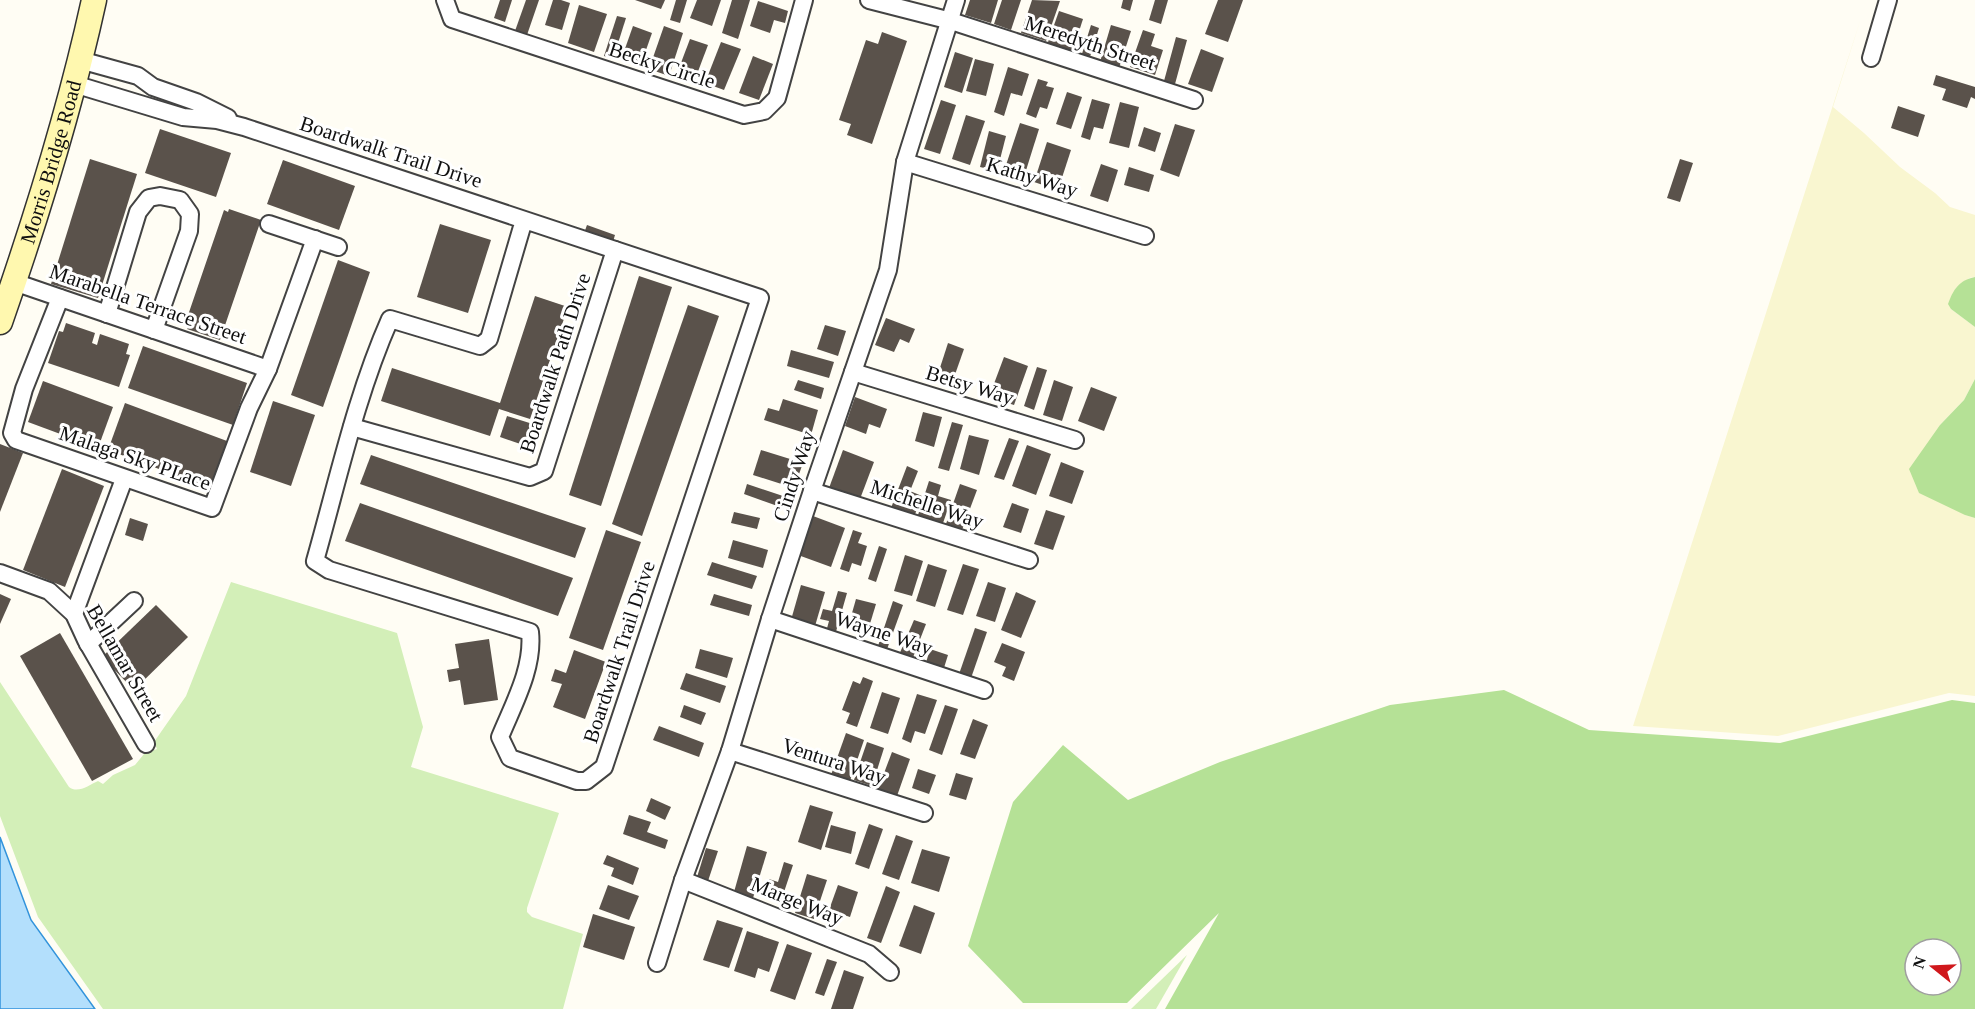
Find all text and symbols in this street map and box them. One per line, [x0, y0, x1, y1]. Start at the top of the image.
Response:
street label: Meredyth Street [1022, 11, 1158, 75]
street label: Becky Circle [606, 37, 718, 93]
street label: Morris Bridge Road [15, 77, 86, 247]
street label: Boardwalk Trail Drive [297, 111, 485, 193]
street label: Kathy Way [983, 152, 1081, 202]
street label: Marabella Terrace Street [46, 259, 250, 349]
street label: Boardwalk Path Drive [515, 270, 595, 456]
street label: Betsy Way [923, 360, 1017, 410]
street label: Malaga Sky PLace [56, 421, 214, 495]
street label: Cindy Way [768, 427, 820, 524]
street label: Michelle Way [867, 474, 987, 534]
street label: Boardwalk Trail Drive [578, 558, 660, 746]
street label: Bellamar Street [82, 600, 168, 726]
street label: Wayne Way [832, 606, 936, 660]
street label: Ventura Way [779, 733, 890, 789]
street label: Marge Way [747, 872, 847, 931]
north arrow [1903, 937, 1963, 997]
text: N [1909, 954, 1929, 971]

